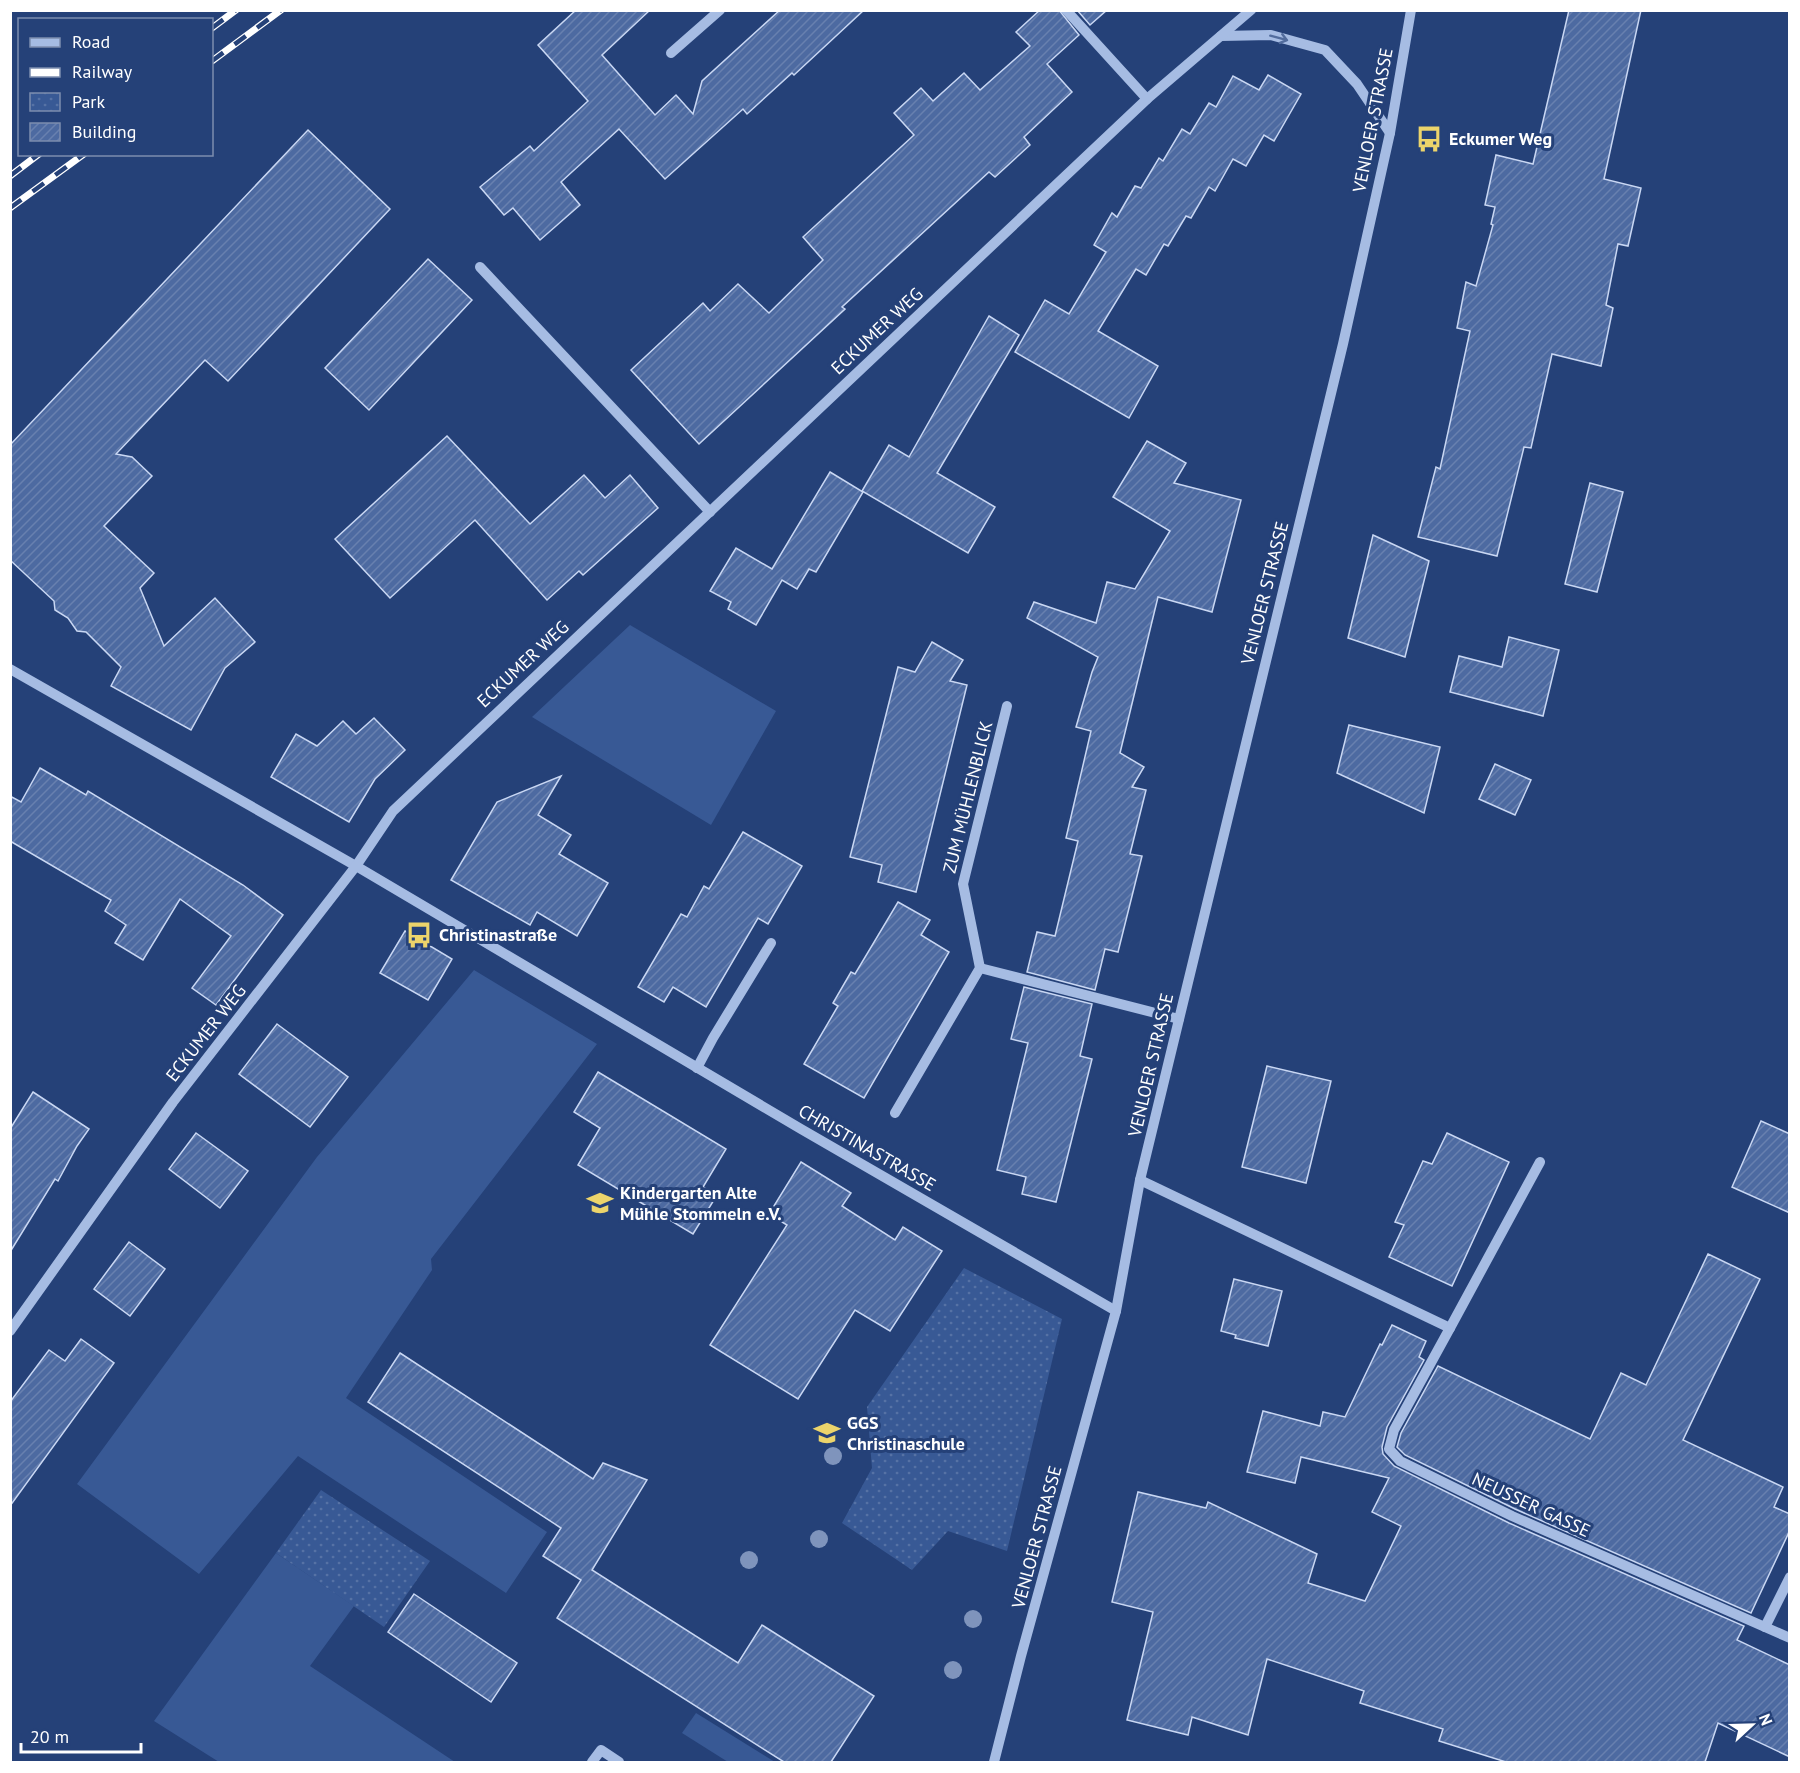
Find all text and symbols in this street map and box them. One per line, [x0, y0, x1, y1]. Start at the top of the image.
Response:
legend [18, 18, 213, 156]
text: Road [72, 30, 110, 53]
one-way arrow [1269, 32, 1288, 44]
street label: VENLOER STRASSE [1347, 46, 1398, 195]
text: Railway [72, 60, 133, 83]
text: Park [72, 90, 105, 113]
text: Building [72, 120, 136, 143]
bus stop icon: Eckumer Weg [1414, 124, 1444, 154]
place label: Eckumer Weg [1449, 127, 1552, 150]
street label: ECKUMER WEG [826, 282, 927, 379]
street label: VENLOER STRASSE [1235, 519, 1293, 668]
street label: ECKUMER WEG [472, 615, 573, 712]
street label: ZUM MÜHLENBLICK [937, 718, 998, 875]
bus stop icon: Christinastraße [404, 920, 434, 950]
place label: Christinastraße [439, 923, 557, 946]
street label: ECKUMER WEG [160, 979, 251, 1086]
street label: VENLOER STRASSE [1123, 991, 1178, 1140]
street label: CHRISTINASTRASSE [794, 1099, 940, 1196]
place label: Kindergarten Alte Mühle Stommeln e.V. [620, 1181, 782, 1225]
school or university icon: Kindergarten Alte Mühle Stommeln e.V. [585, 1188, 615, 1218]
place label: GGS Christinaschule [847, 1411, 965, 1455]
school or university icon: GGS Christinaschule [812, 1418, 842, 1448]
street label: VENLOER STRASSE [1006, 1463, 1067, 1612]
street label: NEUSSER GASSE [1468, 1467, 1594, 1542]
north arrow [1722, 1695, 1782, 1755]
text: N [1755, 1711, 1777, 1728]
scale bar [21, 1716, 141, 1754]
text: 20 m [30, 1725, 69, 1748]

